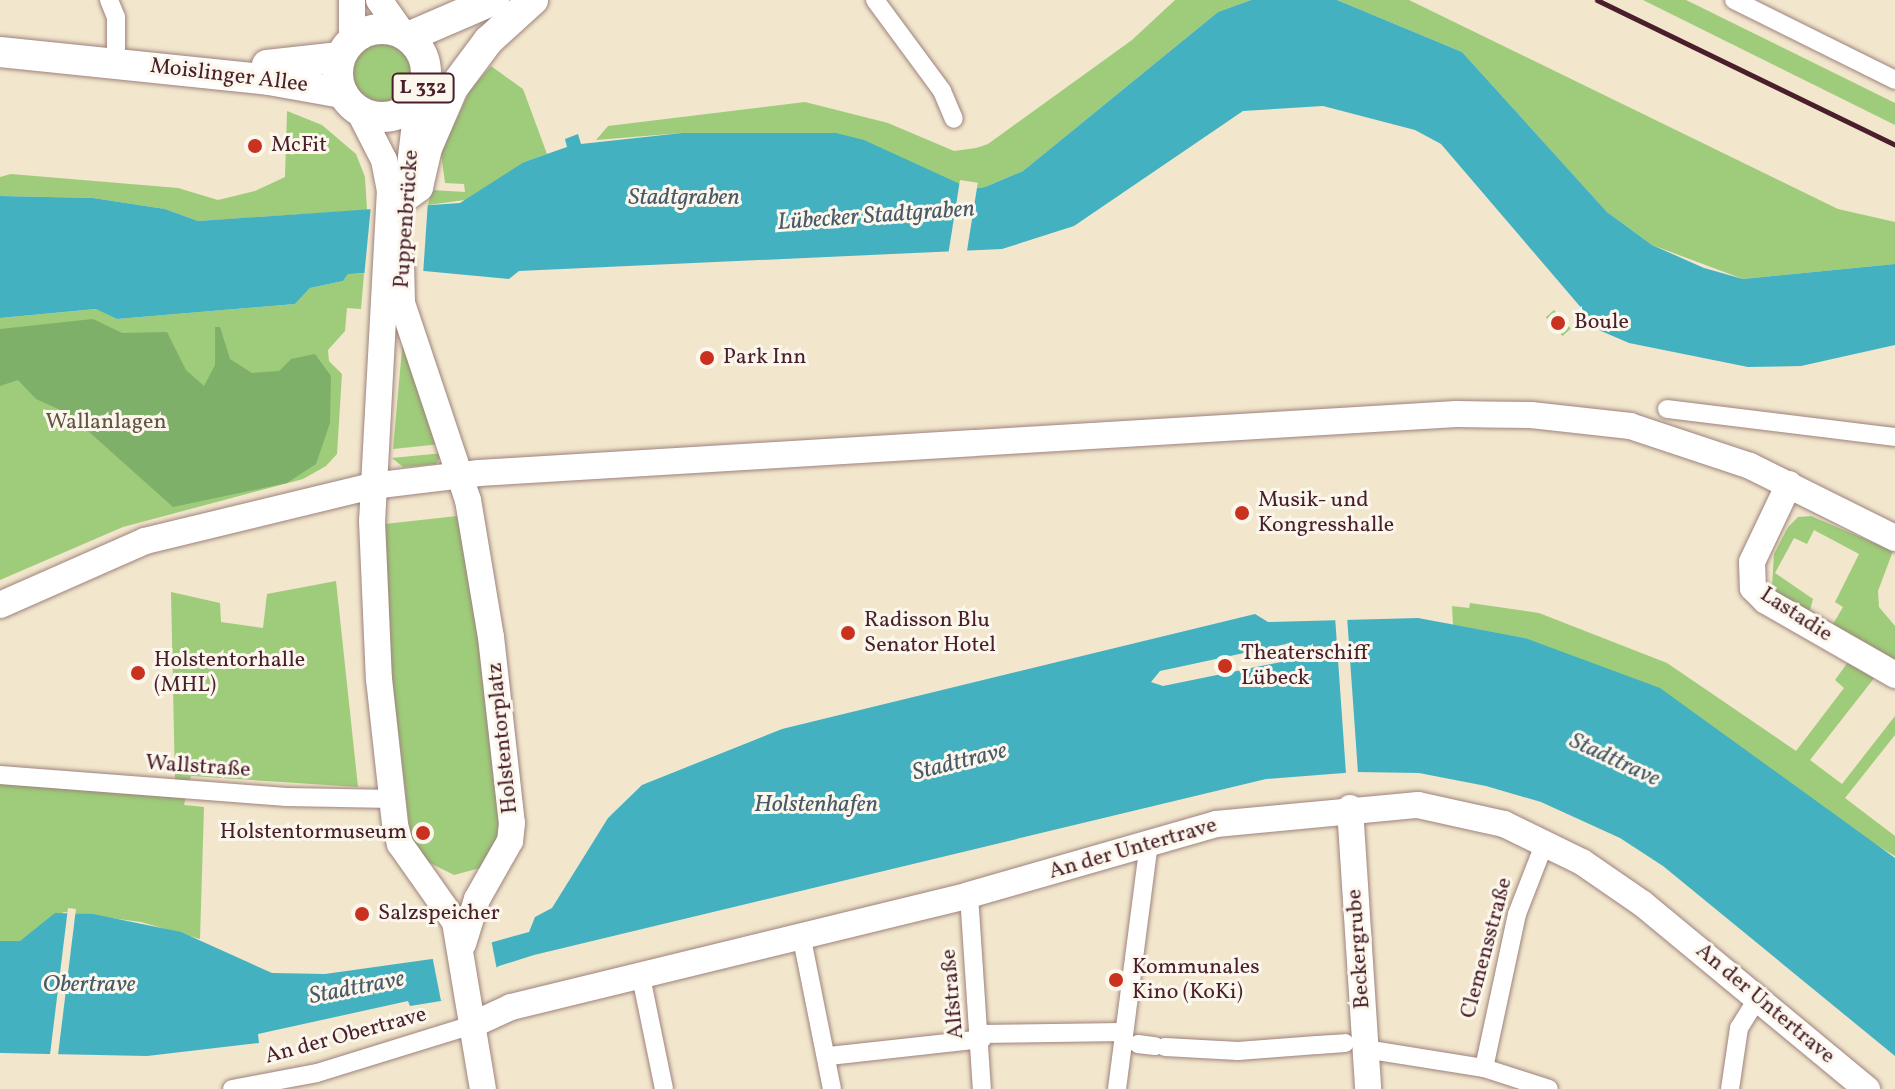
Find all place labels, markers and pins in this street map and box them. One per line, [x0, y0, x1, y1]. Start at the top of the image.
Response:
place label: McFit [271, 133, 327, 159]
marker: McFit [246, 137, 264, 155]
place label: Boule [1574, 310, 1629, 336]
marker: Boule [1549, 314, 1567, 332]
place label: Park Inn [723, 345, 806, 371]
marker: Park Inn [698, 349, 716, 367]
place label: Musik- und Kongresshalle [1258, 487, 1394, 538]
marker: Musik- und Kongresshalle [1233, 504, 1251, 522]
place label: Radisson Blu Senator Hotel [864, 607, 996, 658]
marker: Radisson Blu Senator Hotel [839, 624, 857, 642]
place label: Theaterschiff Lübeck [1241, 640, 1368, 692]
place label: Holstentorhalle (MHL) [154, 647, 305, 698]
marker: Theaterschiff Lübeck [1216, 657, 1234, 675]
marker: Holstentorhalle (MHL) [129, 664, 147, 682]
place label: Holstentormuseum [220, 820, 407, 846]
marker: Holstentormuseum [414, 824, 432, 842]
place label: Salzspeicher [378, 901, 500, 927]
marker: Salzspeicher [353, 905, 371, 923]
place label: Kommunales Kino (KoKi) [1132, 954, 1260, 1006]
marker: Kommunales Kino (KoKi) [1107, 971, 1125, 989]

